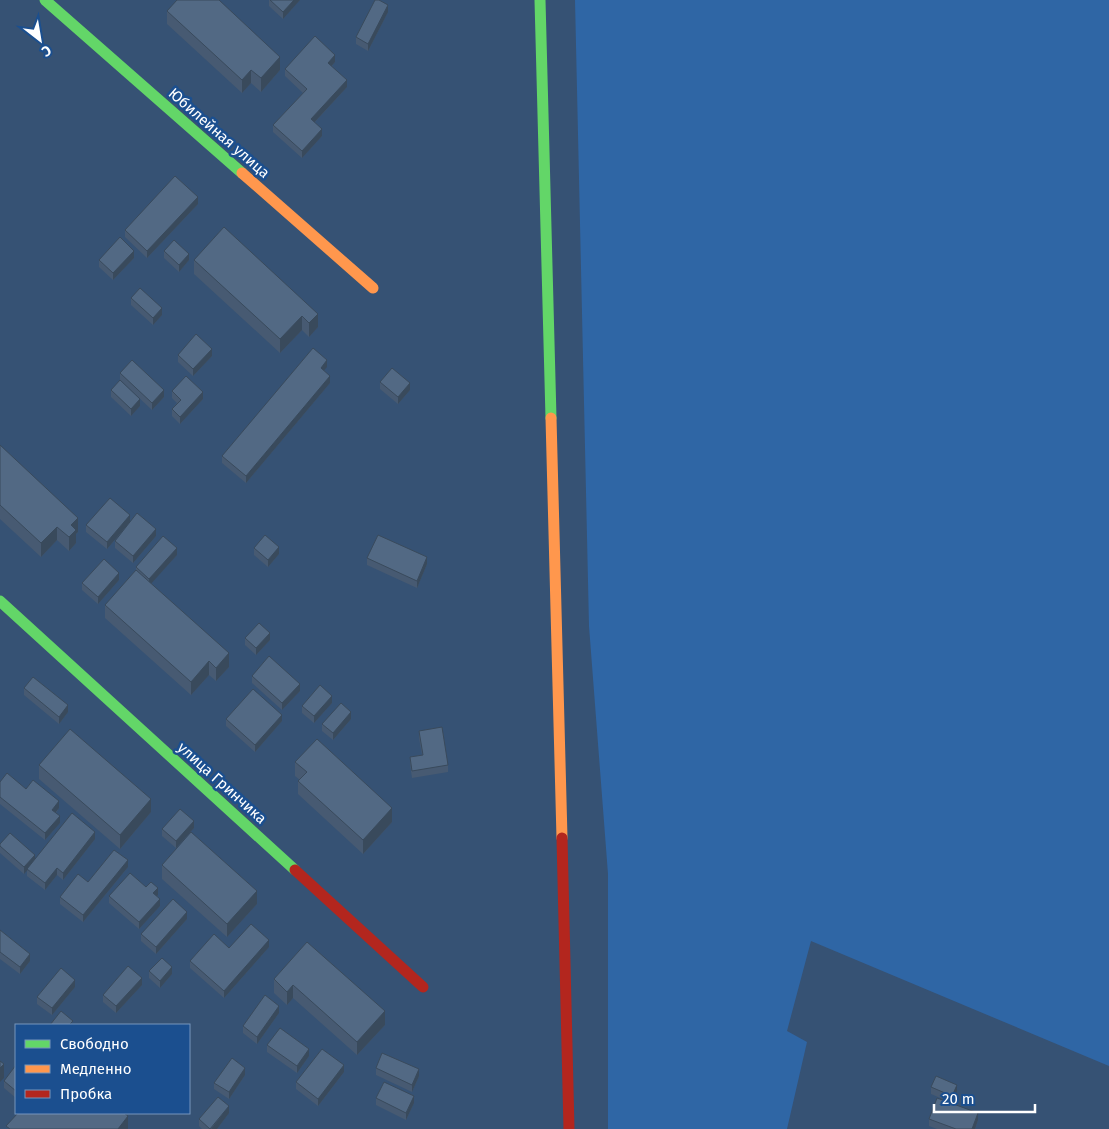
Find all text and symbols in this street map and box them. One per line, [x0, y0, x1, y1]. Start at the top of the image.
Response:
north arrow [15, 15, 65, 65]
text: С [39, 41, 54, 60]
street label: Юбилейная улица [165, 84, 273, 182]
street label: улица Гринчика [174, 738, 270, 828]
legend [15, 1024, 190, 1114]
text: Свободно [60, 1035, 129, 1053]
text: Медленно [60, 1060, 132, 1078]
scale bar [934, 1082, 1035, 1114]
text: Пробка [60, 1085, 112, 1103]
text: 20 m [942, 1090, 975, 1108]

